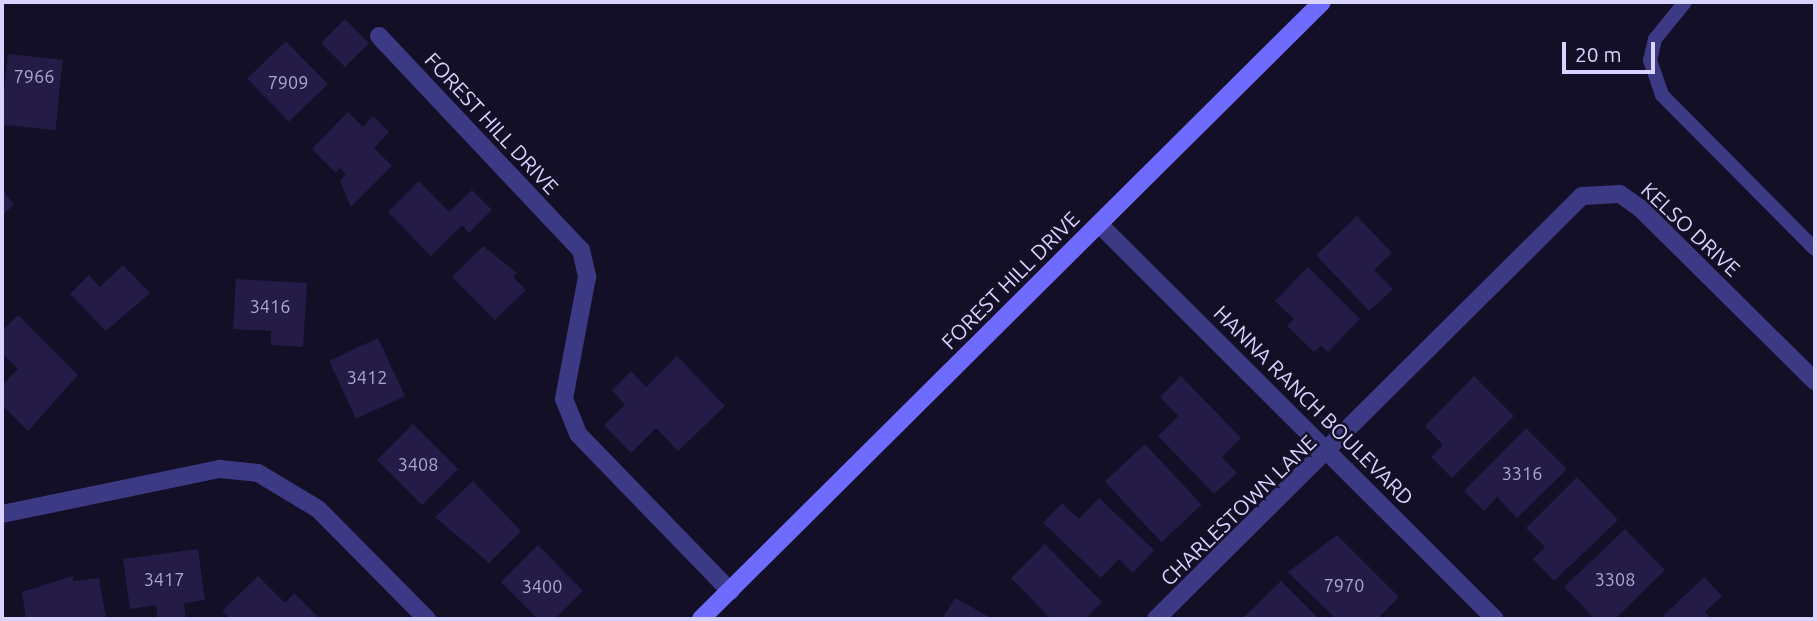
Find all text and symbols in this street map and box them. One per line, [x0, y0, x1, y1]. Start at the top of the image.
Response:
scale bar [1565, 28, 1658, 72]
text: 20 m [1575, 42, 1622, 66]
street label: FOREST HILL DRIVE [420, 47, 564, 199]
house number: 7966 [14, 65, 54, 87]
house number: 7909 [268, 71, 308, 93]
street label: KELSO DRIVE [1636, 177, 1746, 281]
street label: FOREST HILL DRIVE [936, 206, 1084, 354]
house number: 3416 [250, 295, 290, 317]
street label: HANNA RANCH BOULEVARD [1209, 300, 1419, 510]
house number: 3412 [347, 366, 387, 388]
street label: CHARLESTOWN LANE [1155, 429, 1321, 591]
house number: 3408 [398, 453, 438, 475]
house number: 3316 [1502, 462, 1542, 484]
house number: 3417 [144, 568, 184, 590]
house number: 3308 [1595, 568, 1635, 590]
house number: 7970 [1324, 574, 1364, 596]
house number: 3400 [522, 575, 562, 597]

